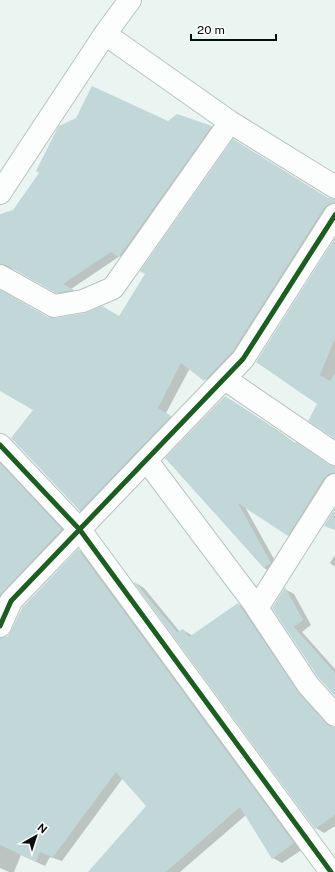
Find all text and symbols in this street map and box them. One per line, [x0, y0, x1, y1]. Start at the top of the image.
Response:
scale bar [191, 16, 276, 42]
text: 20 m [197, 23, 225, 37]
north arrow [16, 816, 56, 856]
text: N [35, 821, 49, 836]

